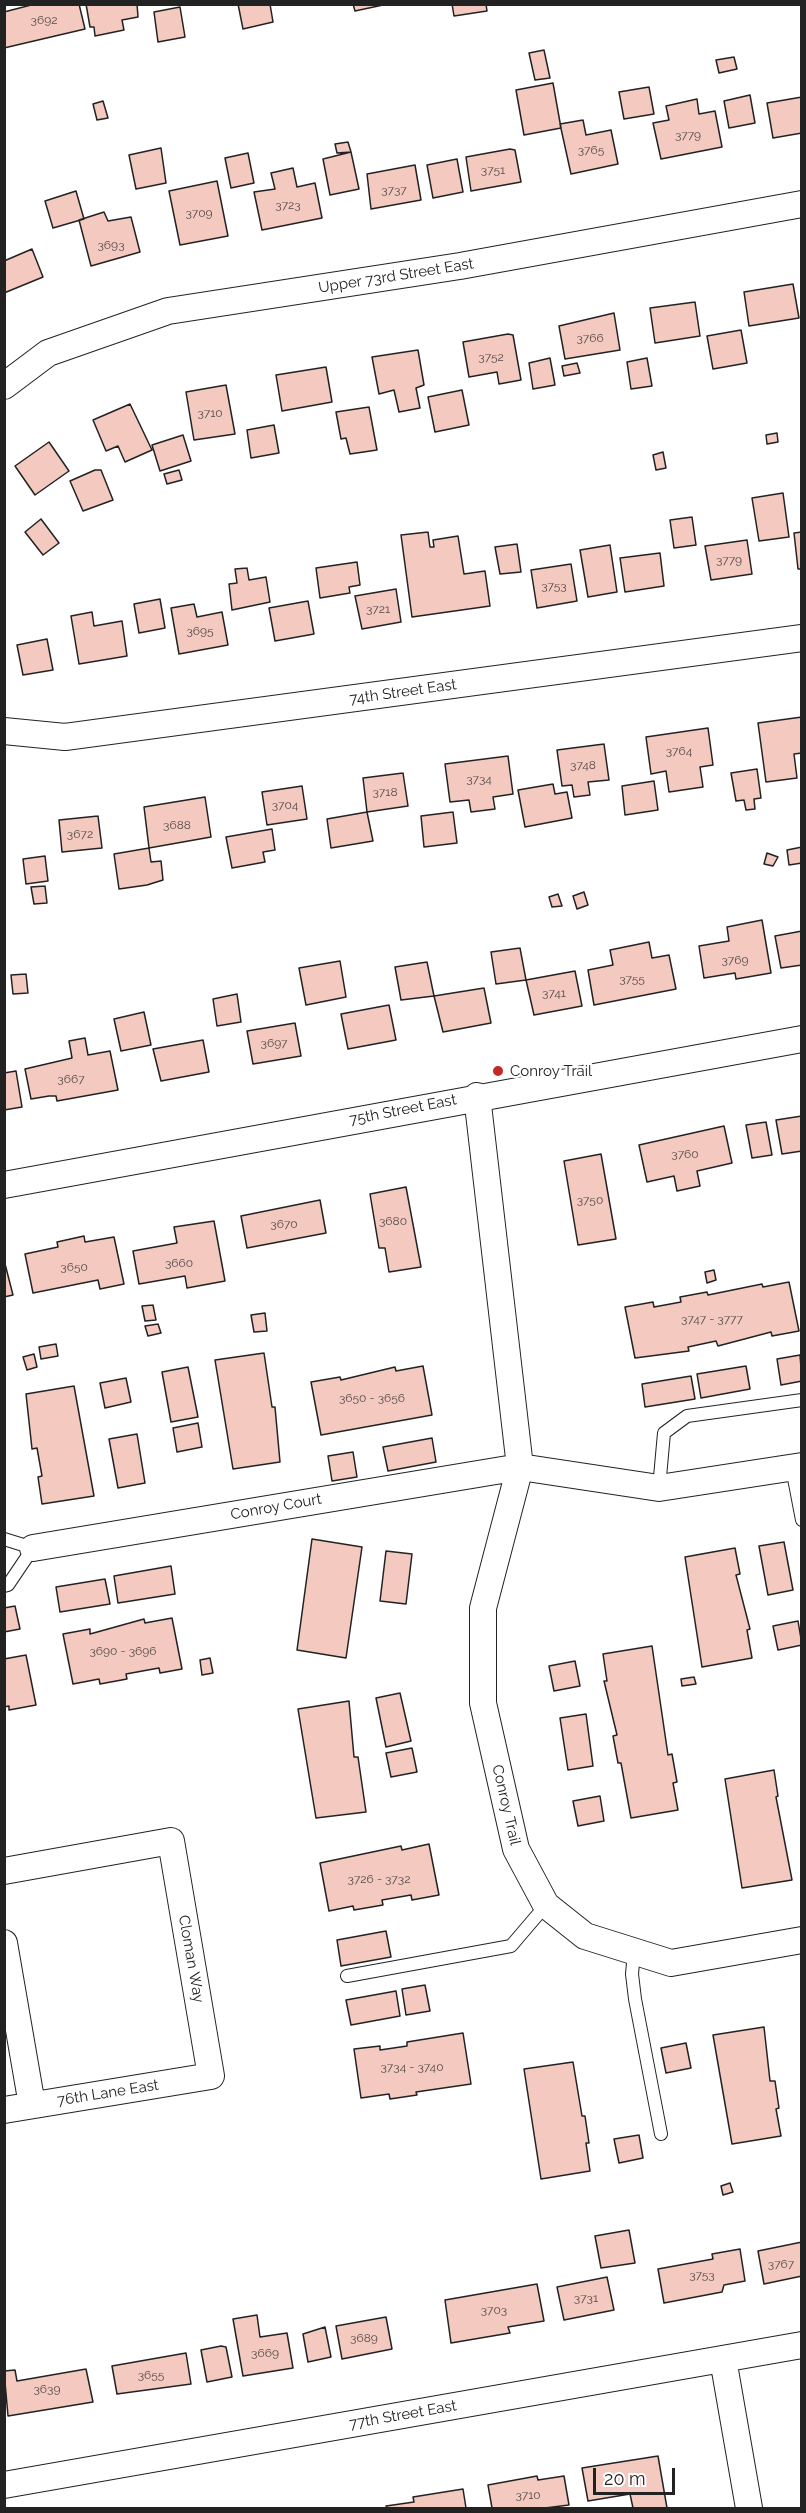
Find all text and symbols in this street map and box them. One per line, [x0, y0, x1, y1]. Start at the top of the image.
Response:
house number: 3692 [31, 13, 57, 27]
house number: 3779 [675, 128, 701, 142]
house number: 3765 [578, 143, 604, 157]
house number: 3751 [481, 163, 505, 177]
house number: 3737 [381, 183, 407, 197]
house number: 3723 [275, 198, 301, 212]
house number: 3709 [185, 206, 213, 220]
house number: 3693 [97, 238, 125, 252]
street label: Upper 73rd Street East [317, 255, 475, 297]
house number: 3766 [576, 331, 604, 345]
house number: 3752 [478, 350, 504, 364]
house number: 3710 [197, 406, 223, 420]
house number: 3779 [716, 553, 742, 567]
house number: 3753 [541, 579, 567, 593]
house number: 3721 [366, 602, 390, 616]
house number: 3695 [186, 624, 214, 638]
street label: 74th Street East [348, 676, 458, 708]
house number: 3764 [666, 744, 692, 758]
house number: 3748 [570, 758, 596, 772]
house number: 3734 [466, 772, 492, 786]
house number: 3718 [372, 785, 398, 799]
house number: 3704 [272, 798, 298, 812]
house number: 3688 [163, 818, 191, 832]
house number: 3672 [67, 827, 93, 841]
house number: 3769 [721, 953, 749, 967]
house number: 3755 [619, 972, 645, 986]
house number: 3741 [542, 986, 566, 1000]
house number: 3697 [260, 1036, 288, 1050]
place label: Conroy Trail [510, 1062, 592, 1080]
marker: Conroy Trail [491, 1064, 505, 1078]
house number: 3667 [57, 1072, 85, 1086]
street label: 75th Street East [348, 1091, 458, 1129]
house number: 3760 [671, 1147, 699, 1161]
house number: 3750 [577, 1193, 603, 1207]
house number: 3680 [379, 1214, 407, 1228]
house number: 3670 [270, 1217, 298, 1231]
house number: 3660 [165, 1256, 193, 1270]
house number: 3650 [60, 1260, 88, 1274]
house number: 3747 - 3777 [681, 1312, 743, 1326]
house number: 3650 - 3656 [339, 1391, 405, 1405]
street label: Conroy Court [229, 1490, 323, 1524]
house number: 3690 - 3696 [89, 1644, 157, 1658]
street label: Conroy Trail [488, 1763, 524, 1847]
house number: 3726 - 3732 [348, 1872, 410, 1886]
street label: Cloman Way [174, 1914, 208, 2004]
house number: 3734 - 3740 [381, 2060, 443, 2074]
street label: 76th Lane East [56, 2076, 160, 2110]
house number: 3767 [768, 2257, 794, 2271]
house number: 3753 [689, 2268, 715, 2282]
house number: 3731 [574, 2291, 598, 2305]
house number: 3703 [481, 2303, 507, 2317]
house number: 3689 [350, 2331, 378, 2345]
house number: 3669 [251, 2346, 279, 2360]
house number: 3655 [138, 2368, 164, 2382]
house number: 3639 [33, 2382, 61, 2396]
street label: 77th Street East [348, 2397, 458, 2433]
scale bar [596, 2456, 678, 2494]
text: 20 m [604, 2468, 646, 2489]
house number: 3710 [515, 2488, 541, 2502]

